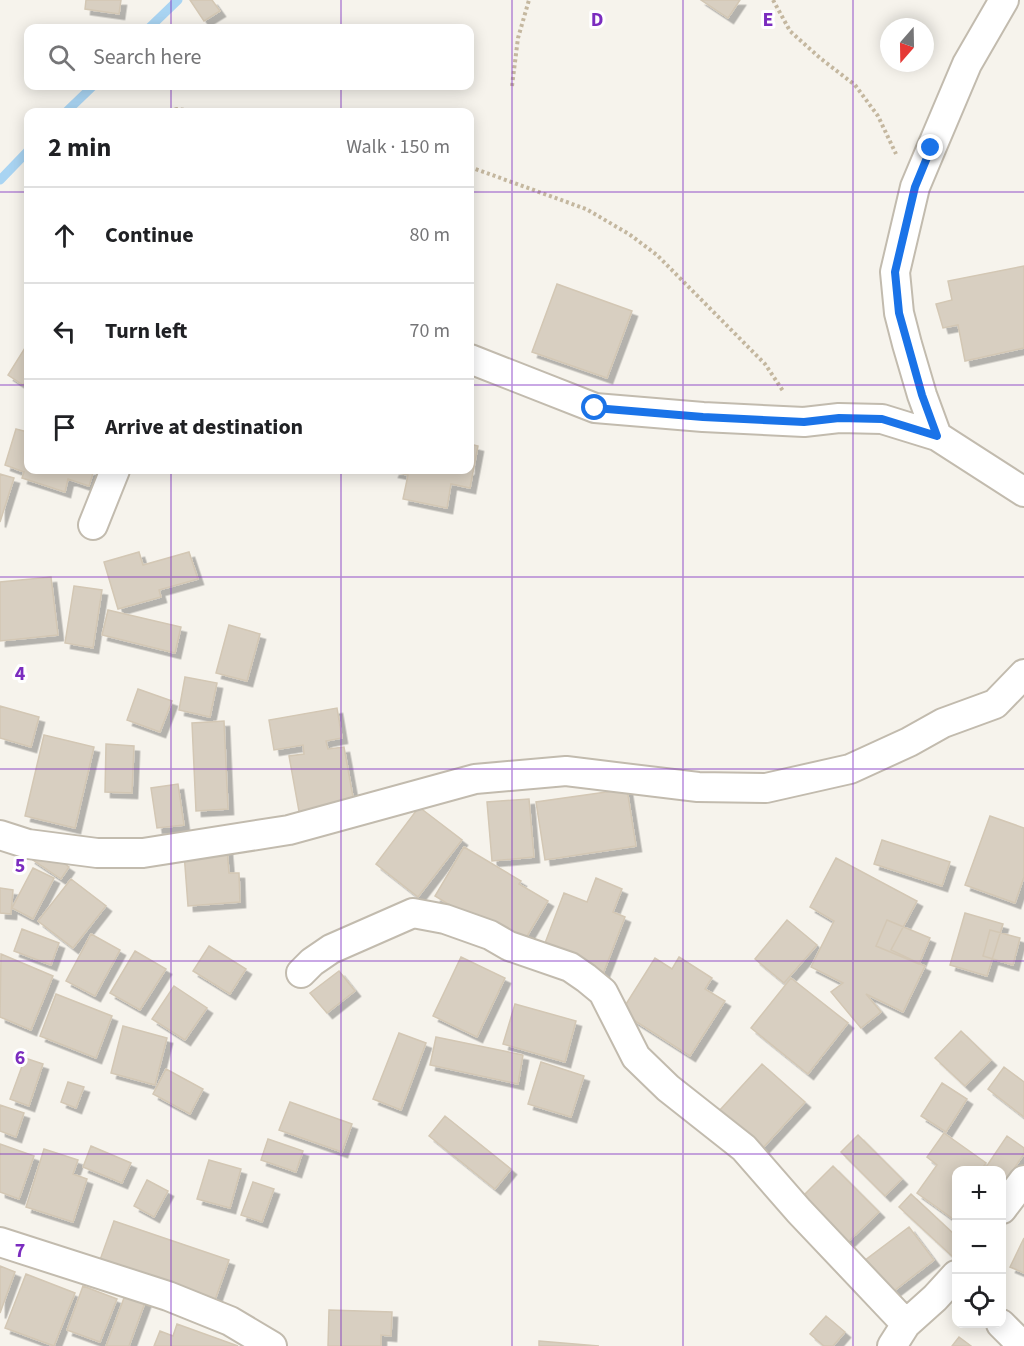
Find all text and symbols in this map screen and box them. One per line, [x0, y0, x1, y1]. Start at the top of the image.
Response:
text: D [591, 6, 603, 34]
text: E [763, 6, 773, 34]
north arrow [880, 18, 934, 72]
search box [24, 24, 474, 90]
icon: search [45, 41, 78, 74]
text: Search here [93, 41, 201, 73]
text: 2 min [48, 129, 111, 166]
text: Walk · 150 m [346, 133, 450, 161]
route end [917, 134, 943, 160]
icon: ahead [48, 219, 81, 252]
text: Continue [105, 219, 194, 251]
text: 80 m [410, 221, 450, 249]
icon: left [48, 315, 81, 348]
text: Turn left [105, 315, 187, 347]
text: 70 m [410, 317, 450, 345]
route start [581, 394, 607, 420]
icon: arrive [48, 411, 81, 444]
text: Arrive at destination [105, 411, 303, 443]
text: 4 [15, 660, 26, 688]
text: 5 [15, 852, 25, 880]
text: 6 [15, 1044, 25, 1072]
map controls [952, 1166, 1006, 1328]
button: + [952, 1166, 1006, 1220]
button: − [952, 1220, 1006, 1274]
text: 7 [15, 1237, 25, 1265]
button: locate [952, 1274, 1006, 1328]

